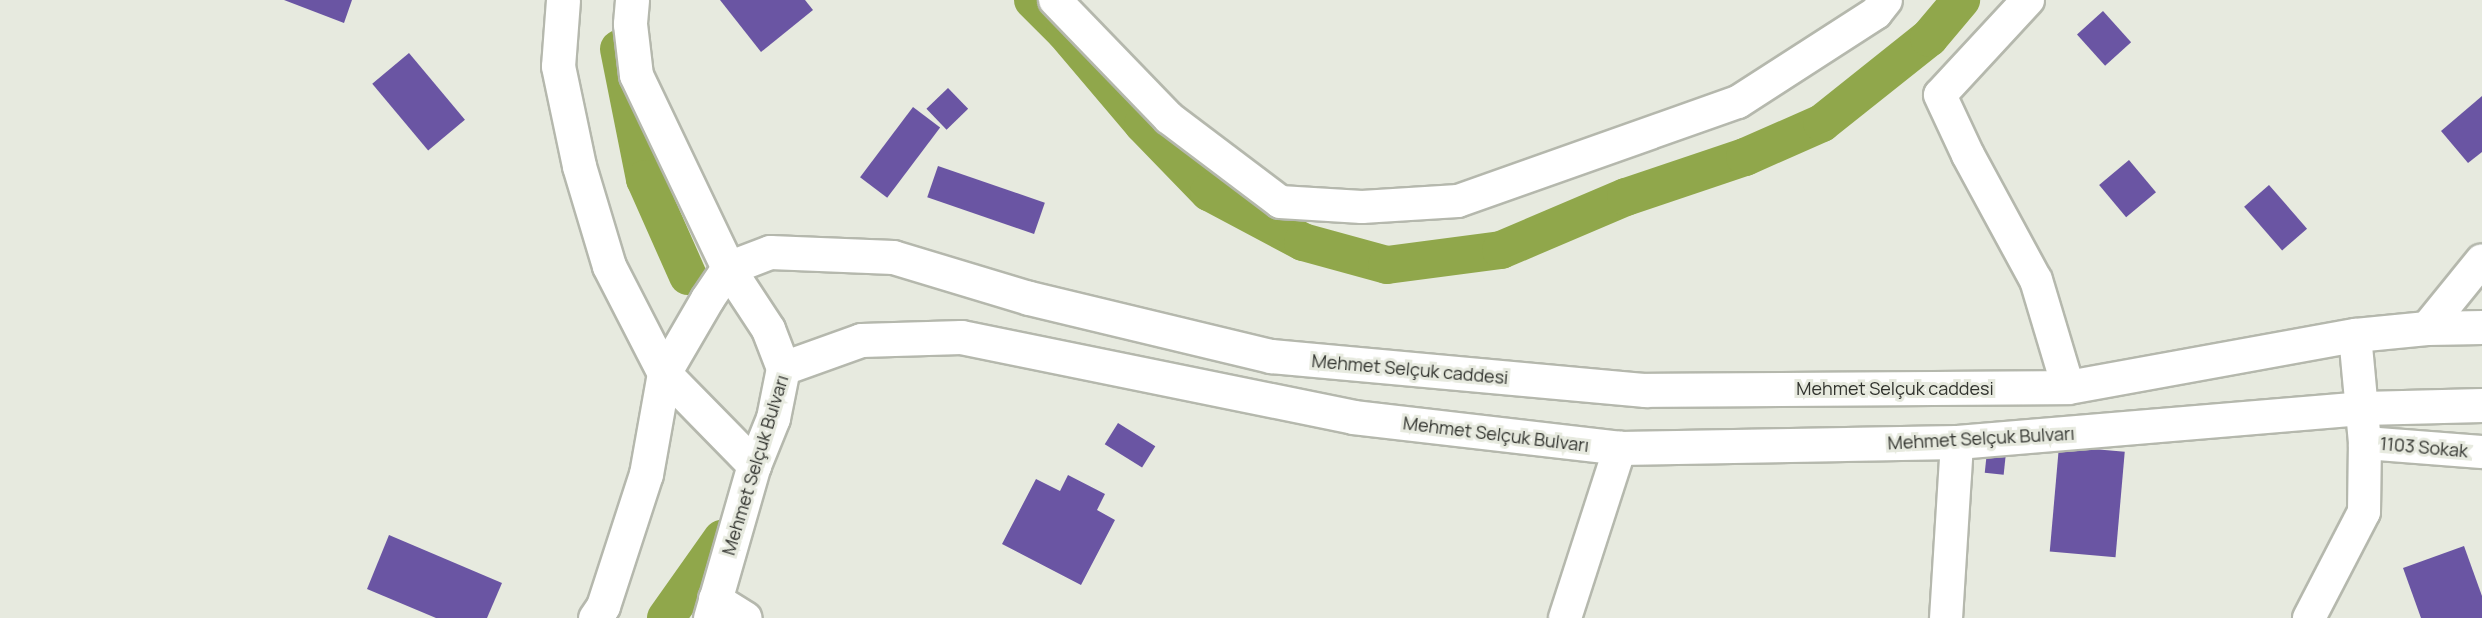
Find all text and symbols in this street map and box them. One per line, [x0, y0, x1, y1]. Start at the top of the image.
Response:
street label: Mehmet Selçuk caddesi [1311, 350, 1509, 388]
street label: Mehmet Selçuk Bulvarı [717, 372, 793, 558]
street label: Mehmet Selçuk caddesi [1796, 377, 1994, 399]
street label: Mehmet Selçuk Bulvarı [1402, 412, 1590, 456]
street label: Mehmet Selçuk Bulvarı [1887, 422, 2075, 454]
street label: 1103 Sokak [2379, 432, 2469, 462]

